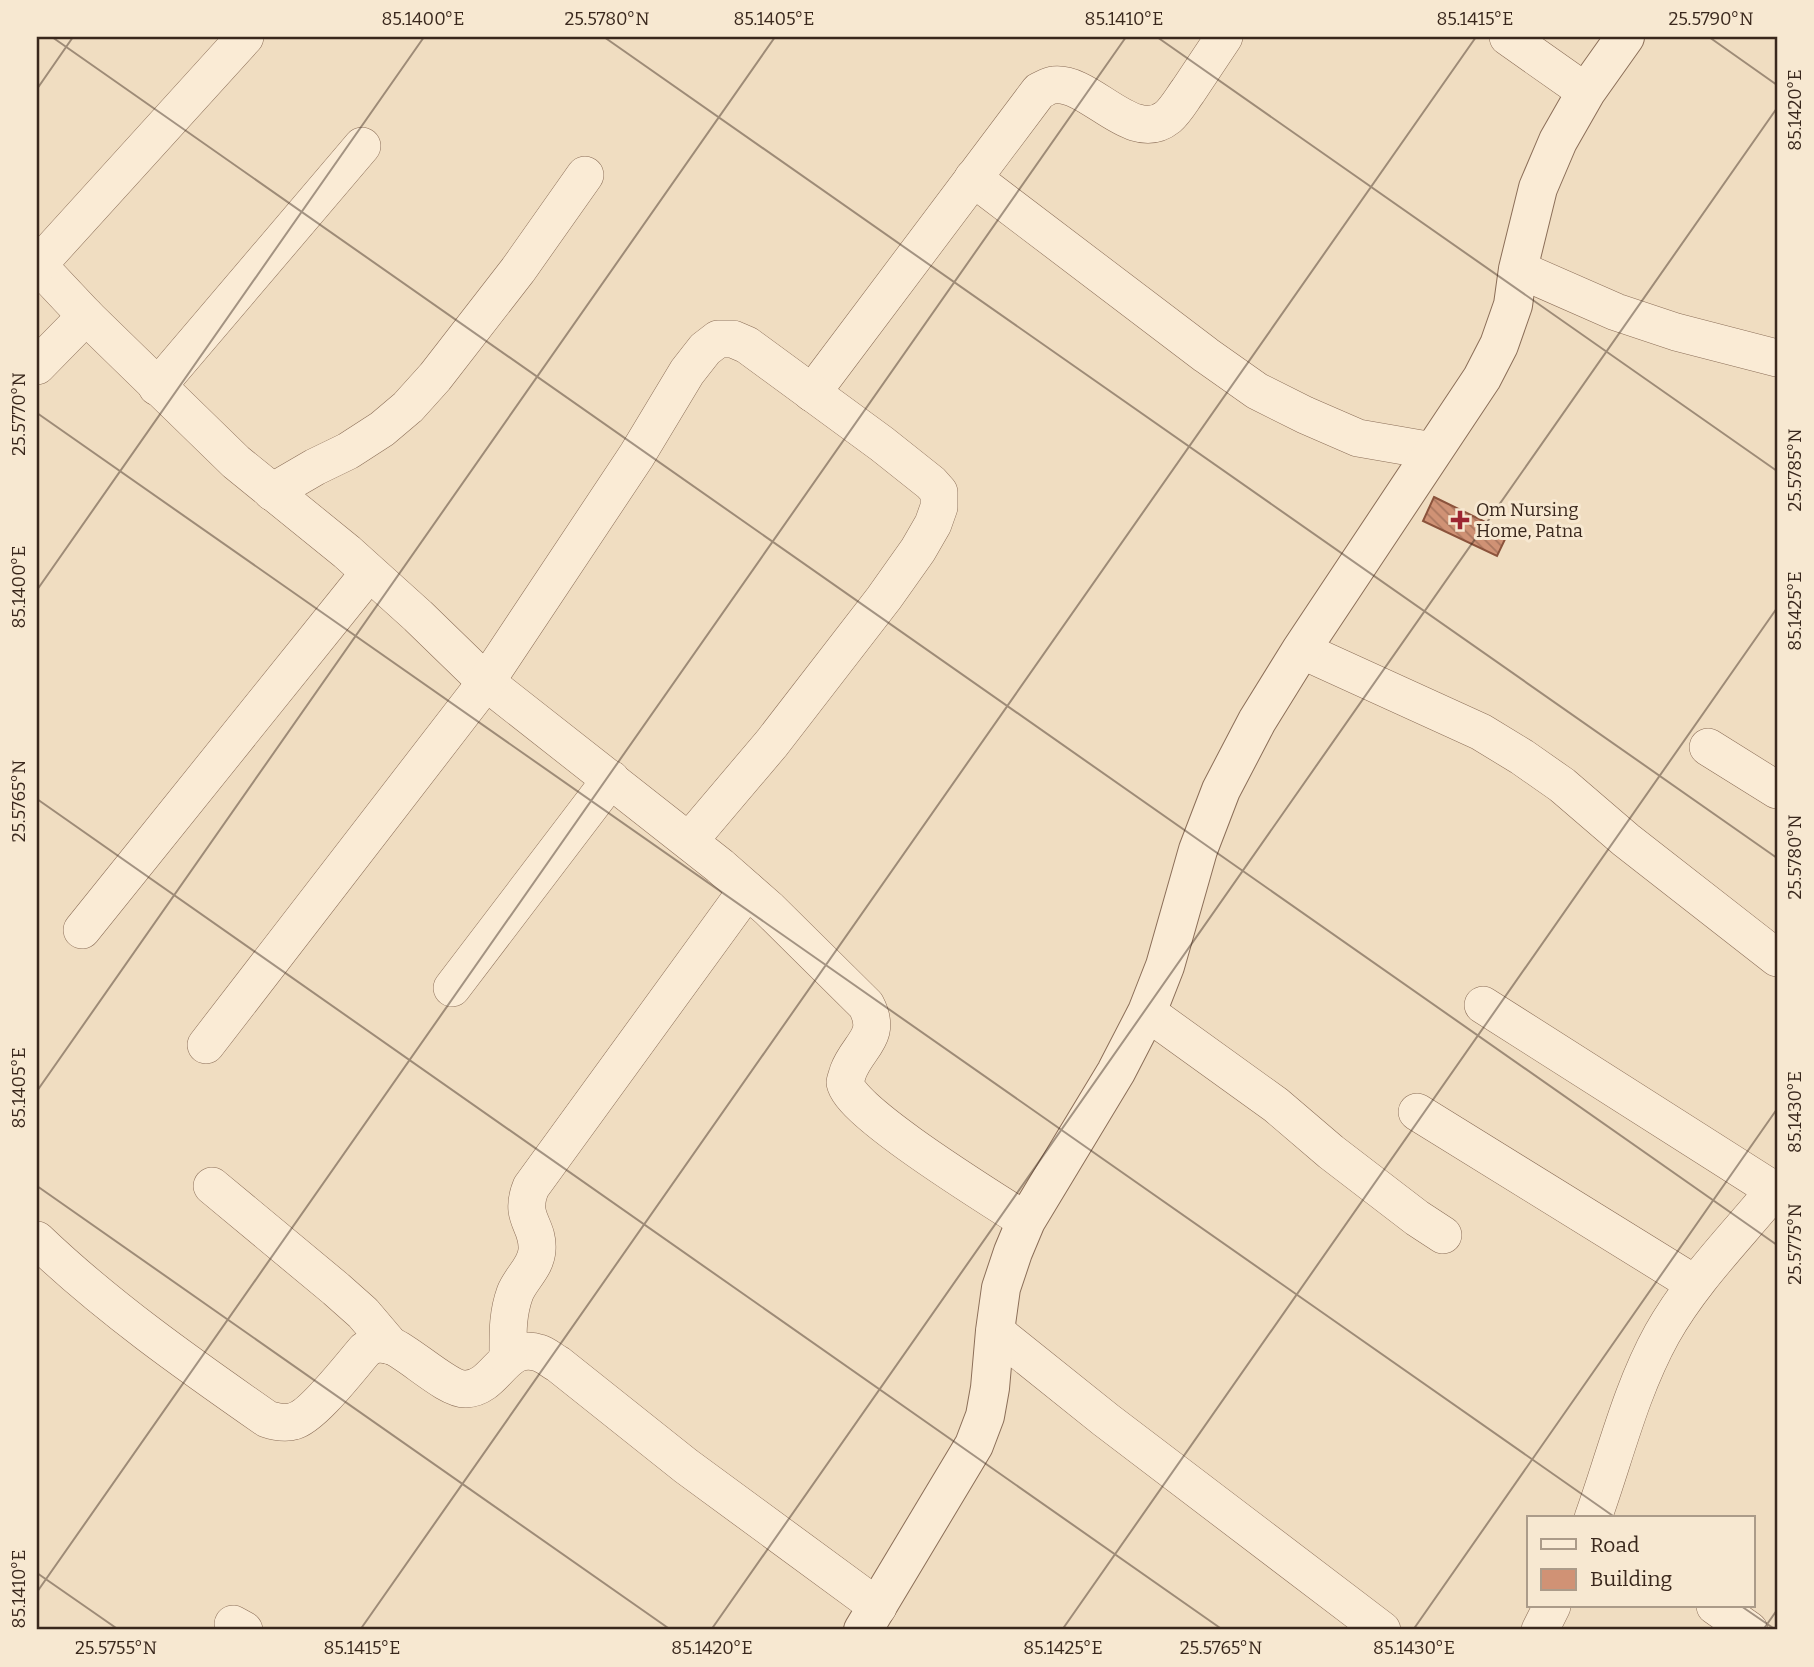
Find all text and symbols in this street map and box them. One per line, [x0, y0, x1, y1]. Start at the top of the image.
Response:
text: 85.1400°E [381, 8, 465, 30]
text: 25.5780°N [564, 8, 650, 30]
text: 85.1405°E [733, 8, 815, 30]
text: 85.1410°E [1085, 8, 1163, 30]
text: 85.1415°E [1437, 8, 1513, 30]
text: 25.5790°N [1669, 8, 1753, 30]
text: 85.1420°E [1784, 69, 1806, 151]
text: 25.5770°N [8, 372, 30, 456]
text: 25.5785°N [1784, 428, 1806, 512]
place label: Om Nursing Home, Patna [1476, 499, 1583, 542]
marker: Om Nursing Home, Patna [1450, 510, 1470, 530]
text: 85.1400°E [8, 545, 30, 629]
text: 85.1425°E [1784, 571, 1806, 651]
text: 25.5765°N [8, 760, 30, 842]
text: 25.5780°N [1784, 814, 1806, 900]
text: 85.1405°E [8, 1047, 30, 1129]
text: 85.1430°E [1784, 1071, 1806, 1153]
text: 25.5775°N [1784, 1203, 1806, 1285]
legend [1527, 1516, 1755, 1608]
text: Road [1590, 1532, 1639, 1558]
text: 85.1410°E [8, 1550, 30, 1628]
text: Building [1590, 1566, 1673, 1592]
text: 25.5755°N [75, 1637, 157, 1659]
text: 85.1415°E [324, 1637, 400, 1659]
text: 85.1420°E [671, 1637, 753, 1659]
text: 85.1425°E [1023, 1637, 1103, 1659]
text: 25.5765°N [1180, 1637, 1262, 1659]
text: 85.1430°E [1373, 1637, 1455, 1659]

